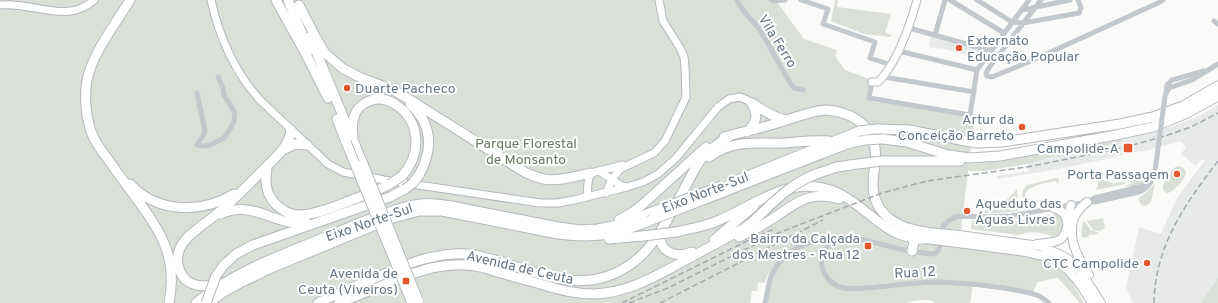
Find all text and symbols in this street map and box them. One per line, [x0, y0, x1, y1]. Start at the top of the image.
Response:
street label: Vila Ferro [754, 12, 800, 72]
place label: Externato Educação Popular [967, 33, 1080, 66]
marker: Externato Educação Popular [954, 43, 964, 53]
place label: Duarte Pacheco [355, 81, 456, 98]
marker: Duarte Pacheco [342, 83, 352, 93]
place label: Artur da Conceição Barreto [898, 112, 1014, 145]
marker: Artur da Conceição Barreto [1017, 122, 1027, 132]
park label: Parque Florestal de Monsanto [475, 136, 577, 169]
place label: Campolide-A [1037, 141, 1119, 158]
marker: Campolide-A [1122, 142, 1134, 154]
place label: Porta Passagem [1067, 167, 1169, 184]
street label: Eixo Norte-Sul [660, 169, 751, 218]
marker: Porta Passagem [1172, 169, 1182, 179]
place label: Aqueduto das Águas Livres [975, 196, 1062, 229]
street label: Eixo Norte-Sul [324, 201, 415, 246]
marker: Aqueduto das Águas Livres [962, 206, 972, 216]
place label: Bairro da Calçada dos Mestres - Rua 12 [732, 231, 860, 264]
marker: Bairro da Calçada dos Mestres - Rua 12 [863, 241, 873, 251]
street label: Avenida de Ceuta [465, 248, 575, 289]
place label: CTC Campolide [1043, 256, 1139, 273]
marker: CTC Campolide [1142, 258, 1152, 268]
street label: Rua 12 [894, 264, 936, 283]
place label: Avenida de Ceuta (Viveiros) [298, 266, 398, 299]
marker: Avenida de Ceuta (Viveiros) [401, 276, 411, 286]

